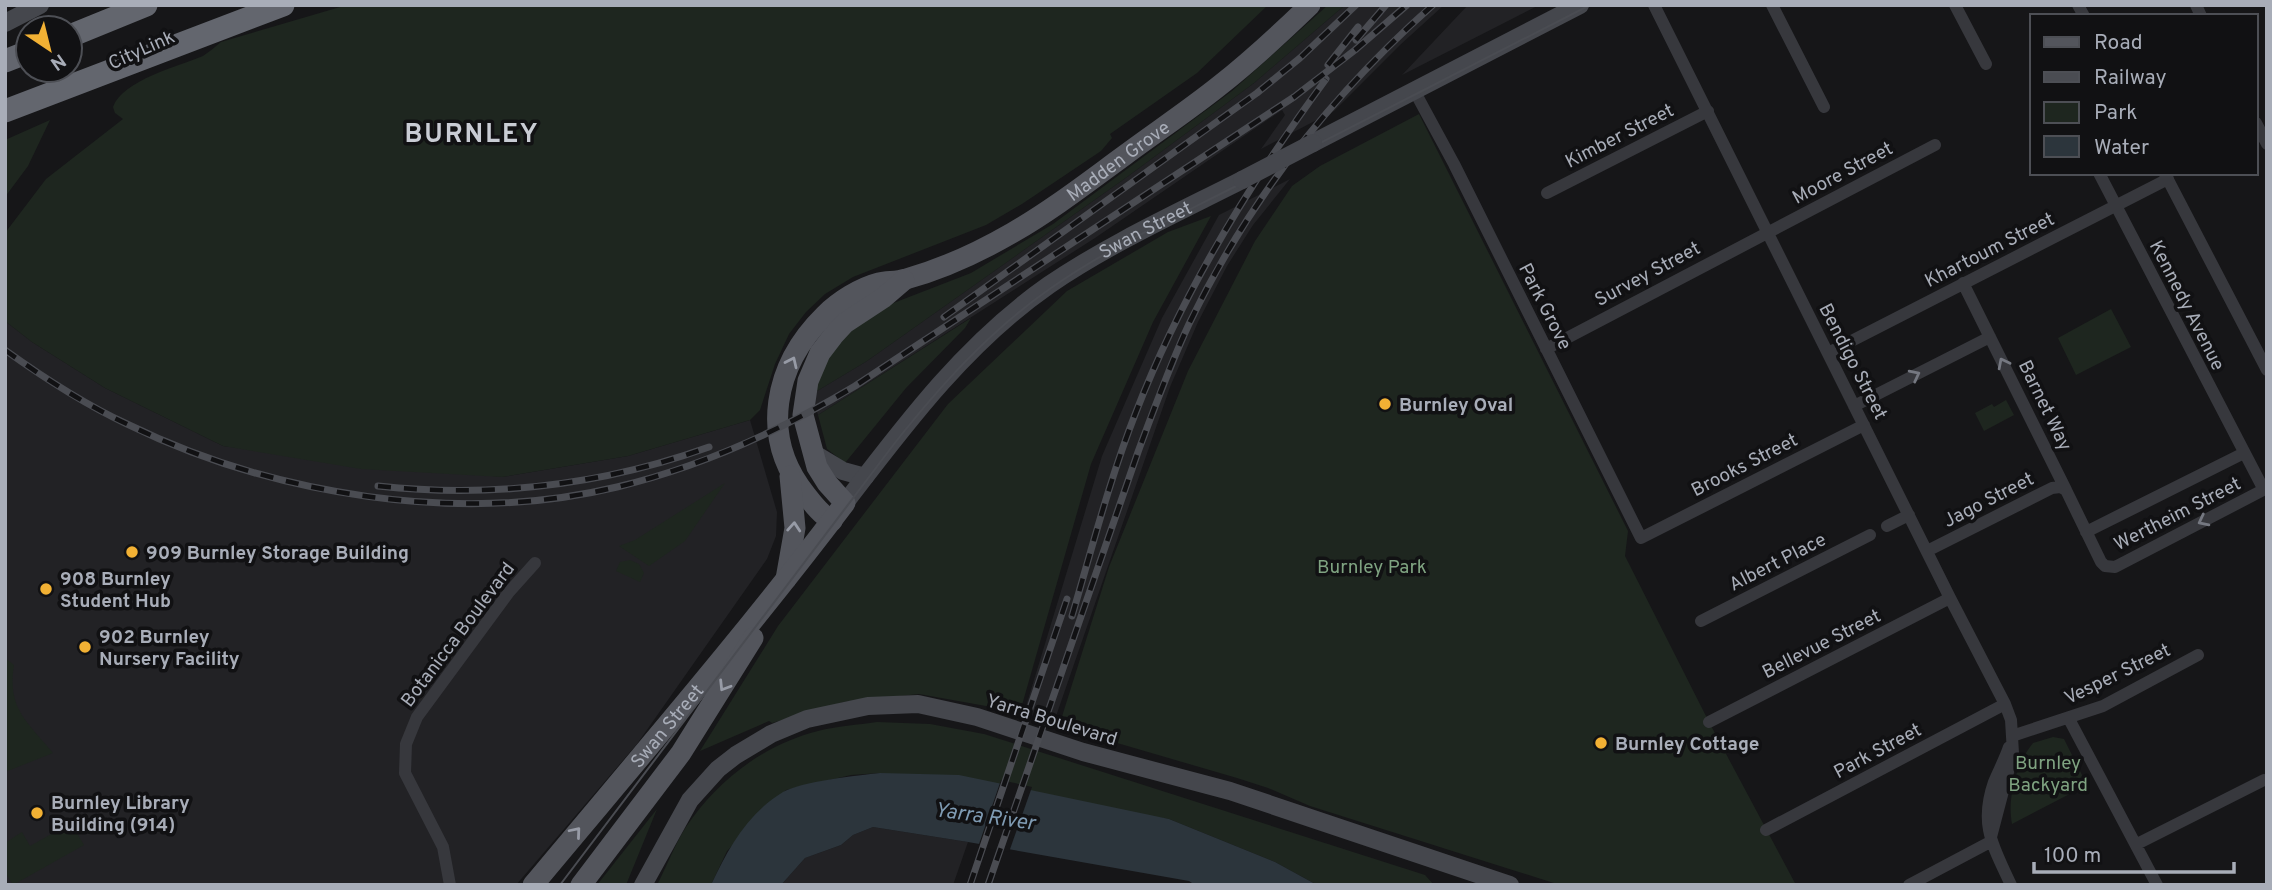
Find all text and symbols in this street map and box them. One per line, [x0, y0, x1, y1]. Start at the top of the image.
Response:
north arrow [14, 14, 84, 84]
legend [2030, 14, 2258, 175]
street label: CityLink [105, 26, 179, 76]
text: Road [2094, 30, 2143, 57]
text: N [45, 48, 70, 75]
text: Railway [2094, 65, 2167, 92]
street label: Kimber Street [1561, 99, 1678, 174]
text: Park [2094, 100, 2137, 127]
street label: Madden Grove [1063, 116, 1175, 208]
district label: BURNLEY [404, 119, 540, 152]
text: Water [2094, 135, 2149, 162]
street label: Moore Street [1788, 137, 1897, 210]
street label: Swan Street [1095, 197, 1197, 265]
street label: Khartoum Street [1921, 208, 2059, 294]
street label: Survey Street [1591, 237, 1705, 313]
street label: Kennedy Avenue [2143, 237, 2229, 375]
street label: Park Grove [1512, 260, 1576, 354]
street label: Bendigo Street [1813, 300, 1892, 424]
one-way arrow [784, 357, 798, 369]
street label: Barnet Way [2012, 357, 2076, 455]
one-way arrow [1998, 358, 2012, 370]
one-way arrow [1908, 369, 1920, 383]
place label: Burnley Oval [1399, 394, 1513, 418]
marker: Burnley Oval [1377, 396, 1393, 412]
street label: Brooks Street [1688, 429, 1802, 503]
street label: Jago Street [1940, 468, 2038, 534]
street label: Wertheim Street [2110, 472, 2245, 557]
one-way arrow [2198, 513, 2210, 526]
one-way arrow [786, 521, 801, 532]
street label: Albert Place [1725, 528, 1830, 597]
place label: 909 Burnley Storage Building [146, 542, 409, 566]
marker: 909 Burnley Storage Building [124, 544, 140, 560]
park label: Burnley Park [1317, 556, 1427, 580]
street label: Botanicca Boulevard [396, 558, 521, 712]
place label: 908 Burnley Student Hub [60, 568, 171, 614]
marker: 908 Burnley Student Hub [38, 581, 54, 597]
street label: Bellevue Street [1759, 605, 1885, 685]
place label: 902 Burnley Nursery Facility [99, 626, 240, 672]
marker: 902 Burnley Nursery Facility [77, 639, 93, 655]
street label: Vesper Street [2061, 639, 2175, 711]
one-way arrow [719, 678, 732, 691]
street label: Swan Street [626, 680, 710, 774]
street label: Yarra Boulevard [983, 690, 1120, 752]
street label: Park Street [1830, 719, 1926, 785]
place label: Burnley Cottage [1615, 733, 1759, 757]
marker: Burnley Cottage [1593, 735, 1609, 751]
park label: Burnley Backyard [2008, 752, 2088, 798]
place label: Burnley Library Building (914) [51, 792, 190, 838]
water label: Yarra River [933, 797, 1039, 838]
marker: Burnley Library Building (914) [29, 805, 45, 821]
one-way arrow [568, 828, 580, 841]
scale bar [2034, 830, 2234, 874]
text: 100 m [2044, 843, 2101, 870]

